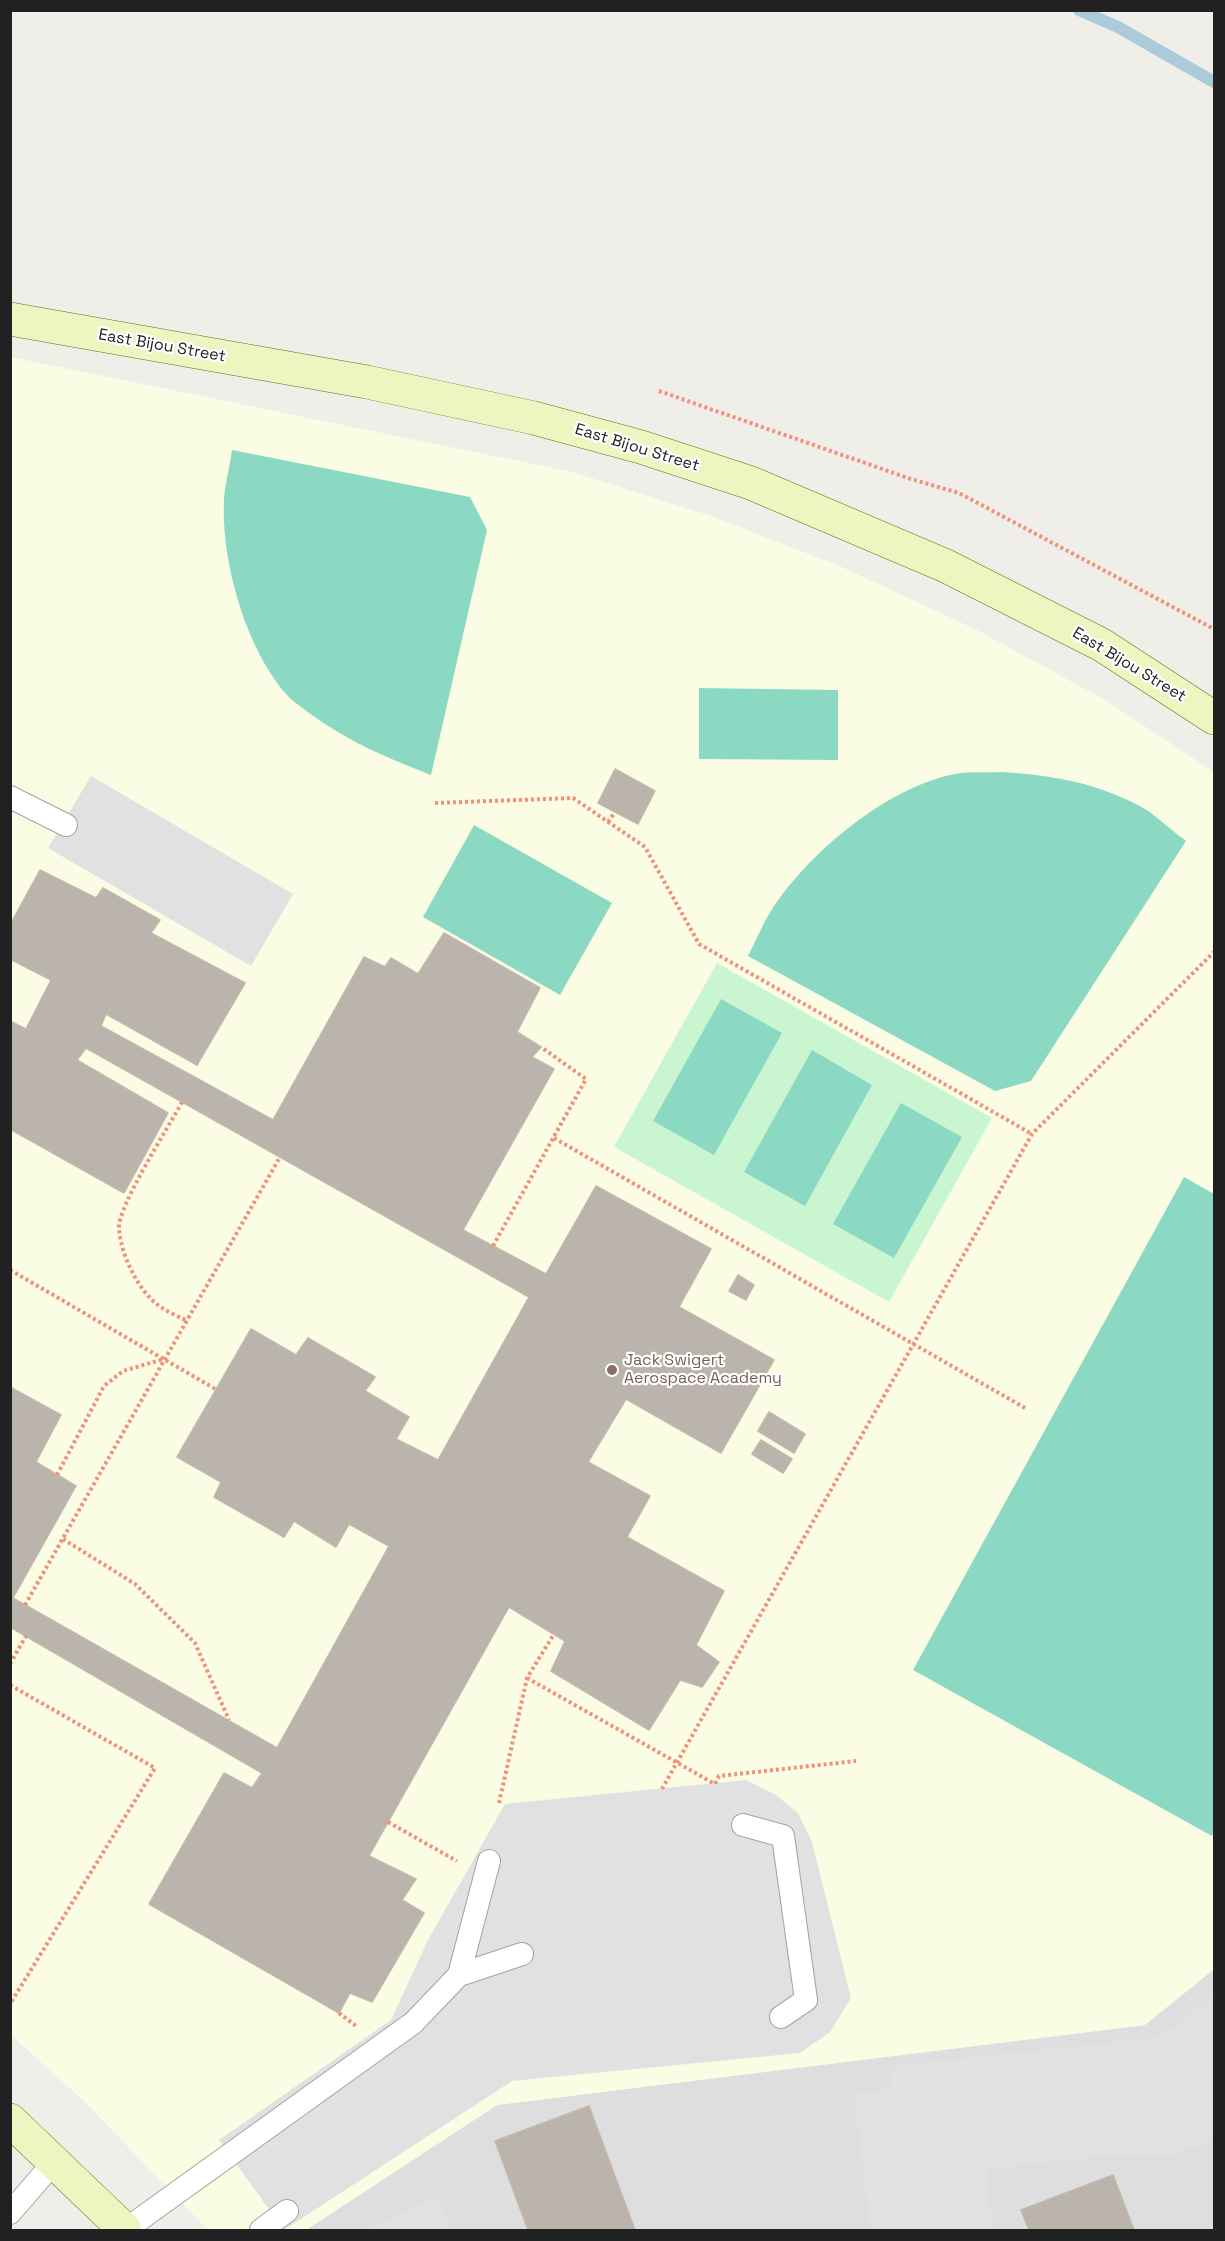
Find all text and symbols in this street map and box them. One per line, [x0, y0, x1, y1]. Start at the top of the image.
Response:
street label: East Bijou Street [97, 325, 227, 367]
street label: East Bijou Street [573, 420, 701, 476]
street label: East Bijou Street [1069, 624, 1189, 706]
place label: Jack Swigert Aerospace Academy [624, 1351, 782, 1389]
marker: Jack Swigert Aerospace Academy [605, 1363, 619, 1377]

